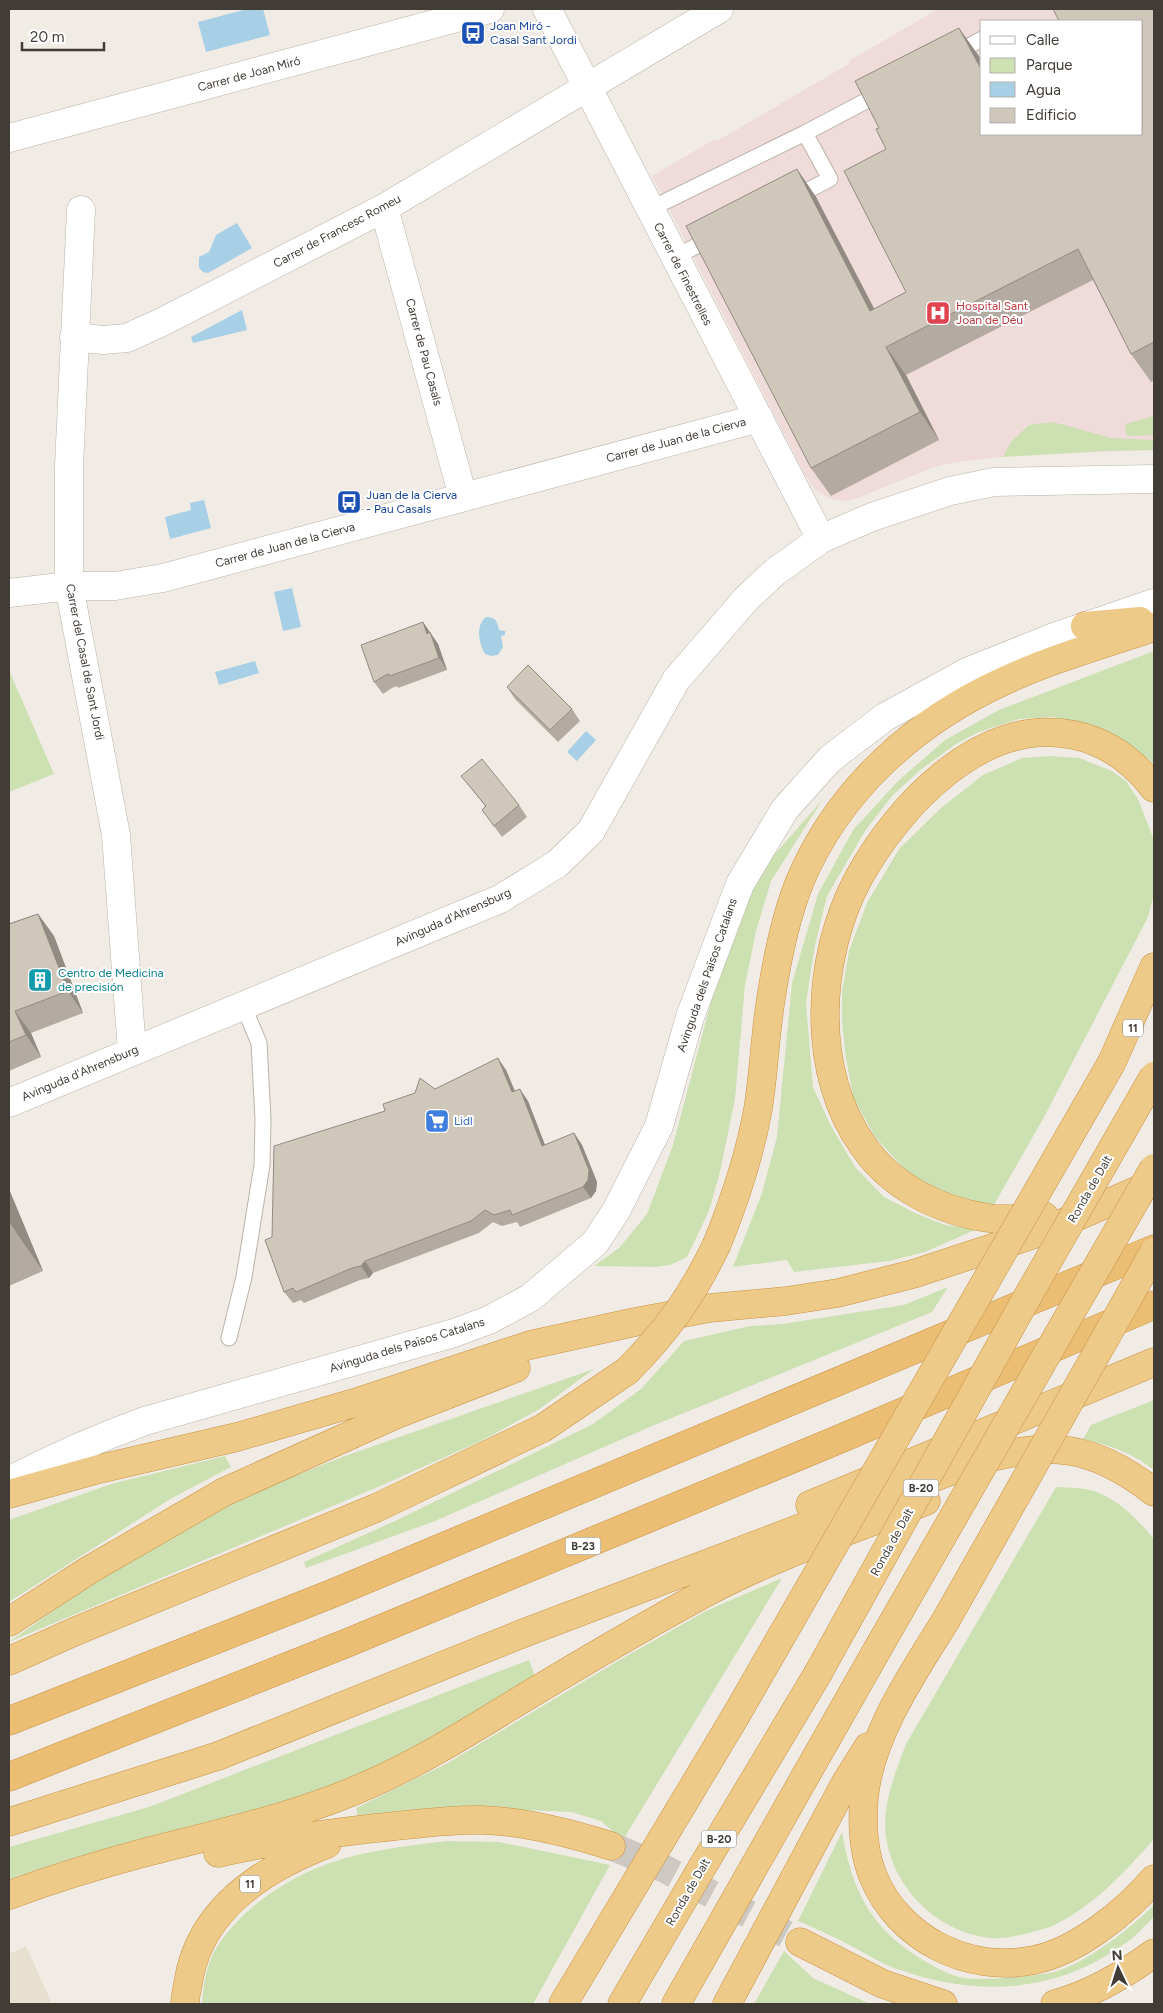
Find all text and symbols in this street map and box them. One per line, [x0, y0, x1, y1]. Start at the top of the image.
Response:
place label: Joan Miró - Casal Sant Jordi [490, 19, 577, 47]
scale bar [22, 20, 105, 52]
bus stop icon: Joan Miró - Casal Sant Jordi [460, 20, 486, 46]
legend [980, 20, 1143, 135]
text: 20 m [30, 28, 64, 46]
text: Calle [1026, 31, 1059, 49]
street label: Carrer de Joan Miró [196, 54, 302, 94]
text: Parque [1026, 56, 1073, 74]
text: Agua [1026, 81, 1061, 99]
text: Edificio [1026, 106, 1077, 124]
street label: Carrer de Francesc Romeu [271, 191, 403, 271]
street label: Carrer de Finestrelles [651, 220, 715, 328]
street label: Carrer de Pau Casals [403, 297, 445, 407]
place label: Hospital Sant Joan de Déu [956, 299, 1029, 327]
hospital icon: Hospital Sant Joan de Déu [925, 300, 951, 326]
street label: Carrer de Juan de la Cierva [605, 415, 747, 465]
place label: Juan de la Cierva - Pau Casals [366, 488, 457, 516]
bus stop icon: Juan de la Cierva - Pau Casals [336, 489, 362, 515]
street label: Carrer de Juan de la Cierva [214, 520, 356, 570]
street label: Carrer del Casal de Sant Jordi [63, 583, 107, 741]
street label: Avinguda d'Ahrensburg [393, 885, 513, 949]
street label: Avinguda dels Països Catalans [674, 896, 740, 1054]
place label: Centro de Medicina de precisión [58, 966, 164, 994]
building icon: Centro de Medicina de precisión [27, 967, 53, 993]
road number: 11 [1123, 1020, 1143, 1036]
street label: Avinguda d'Ahrensburg [19, 1042, 141, 1104]
supermarket icon: Lidl [424, 1108, 450, 1134]
place label: Lidl [454, 1114, 473, 1128]
street label: Ronda de Dalt [1065, 1152, 1115, 1225]
street label: Avinguda dels Països Catalans [328, 1315, 487, 1375]
road number: B-20 [904, 1480, 938, 1496]
street label: Ronda de Dalt [868, 1505, 917, 1578]
road number: B-23 [566, 1538, 600, 1554]
road number: B-20 [702, 1830, 736, 1848]
street label: Ronda de Dalt [663, 1855, 713, 1928]
road number: 11 [240, 1876, 260, 1892]
north arrow [1093, 1943, 1143, 1993]
text: N [1111, 1947, 1123, 1964]

